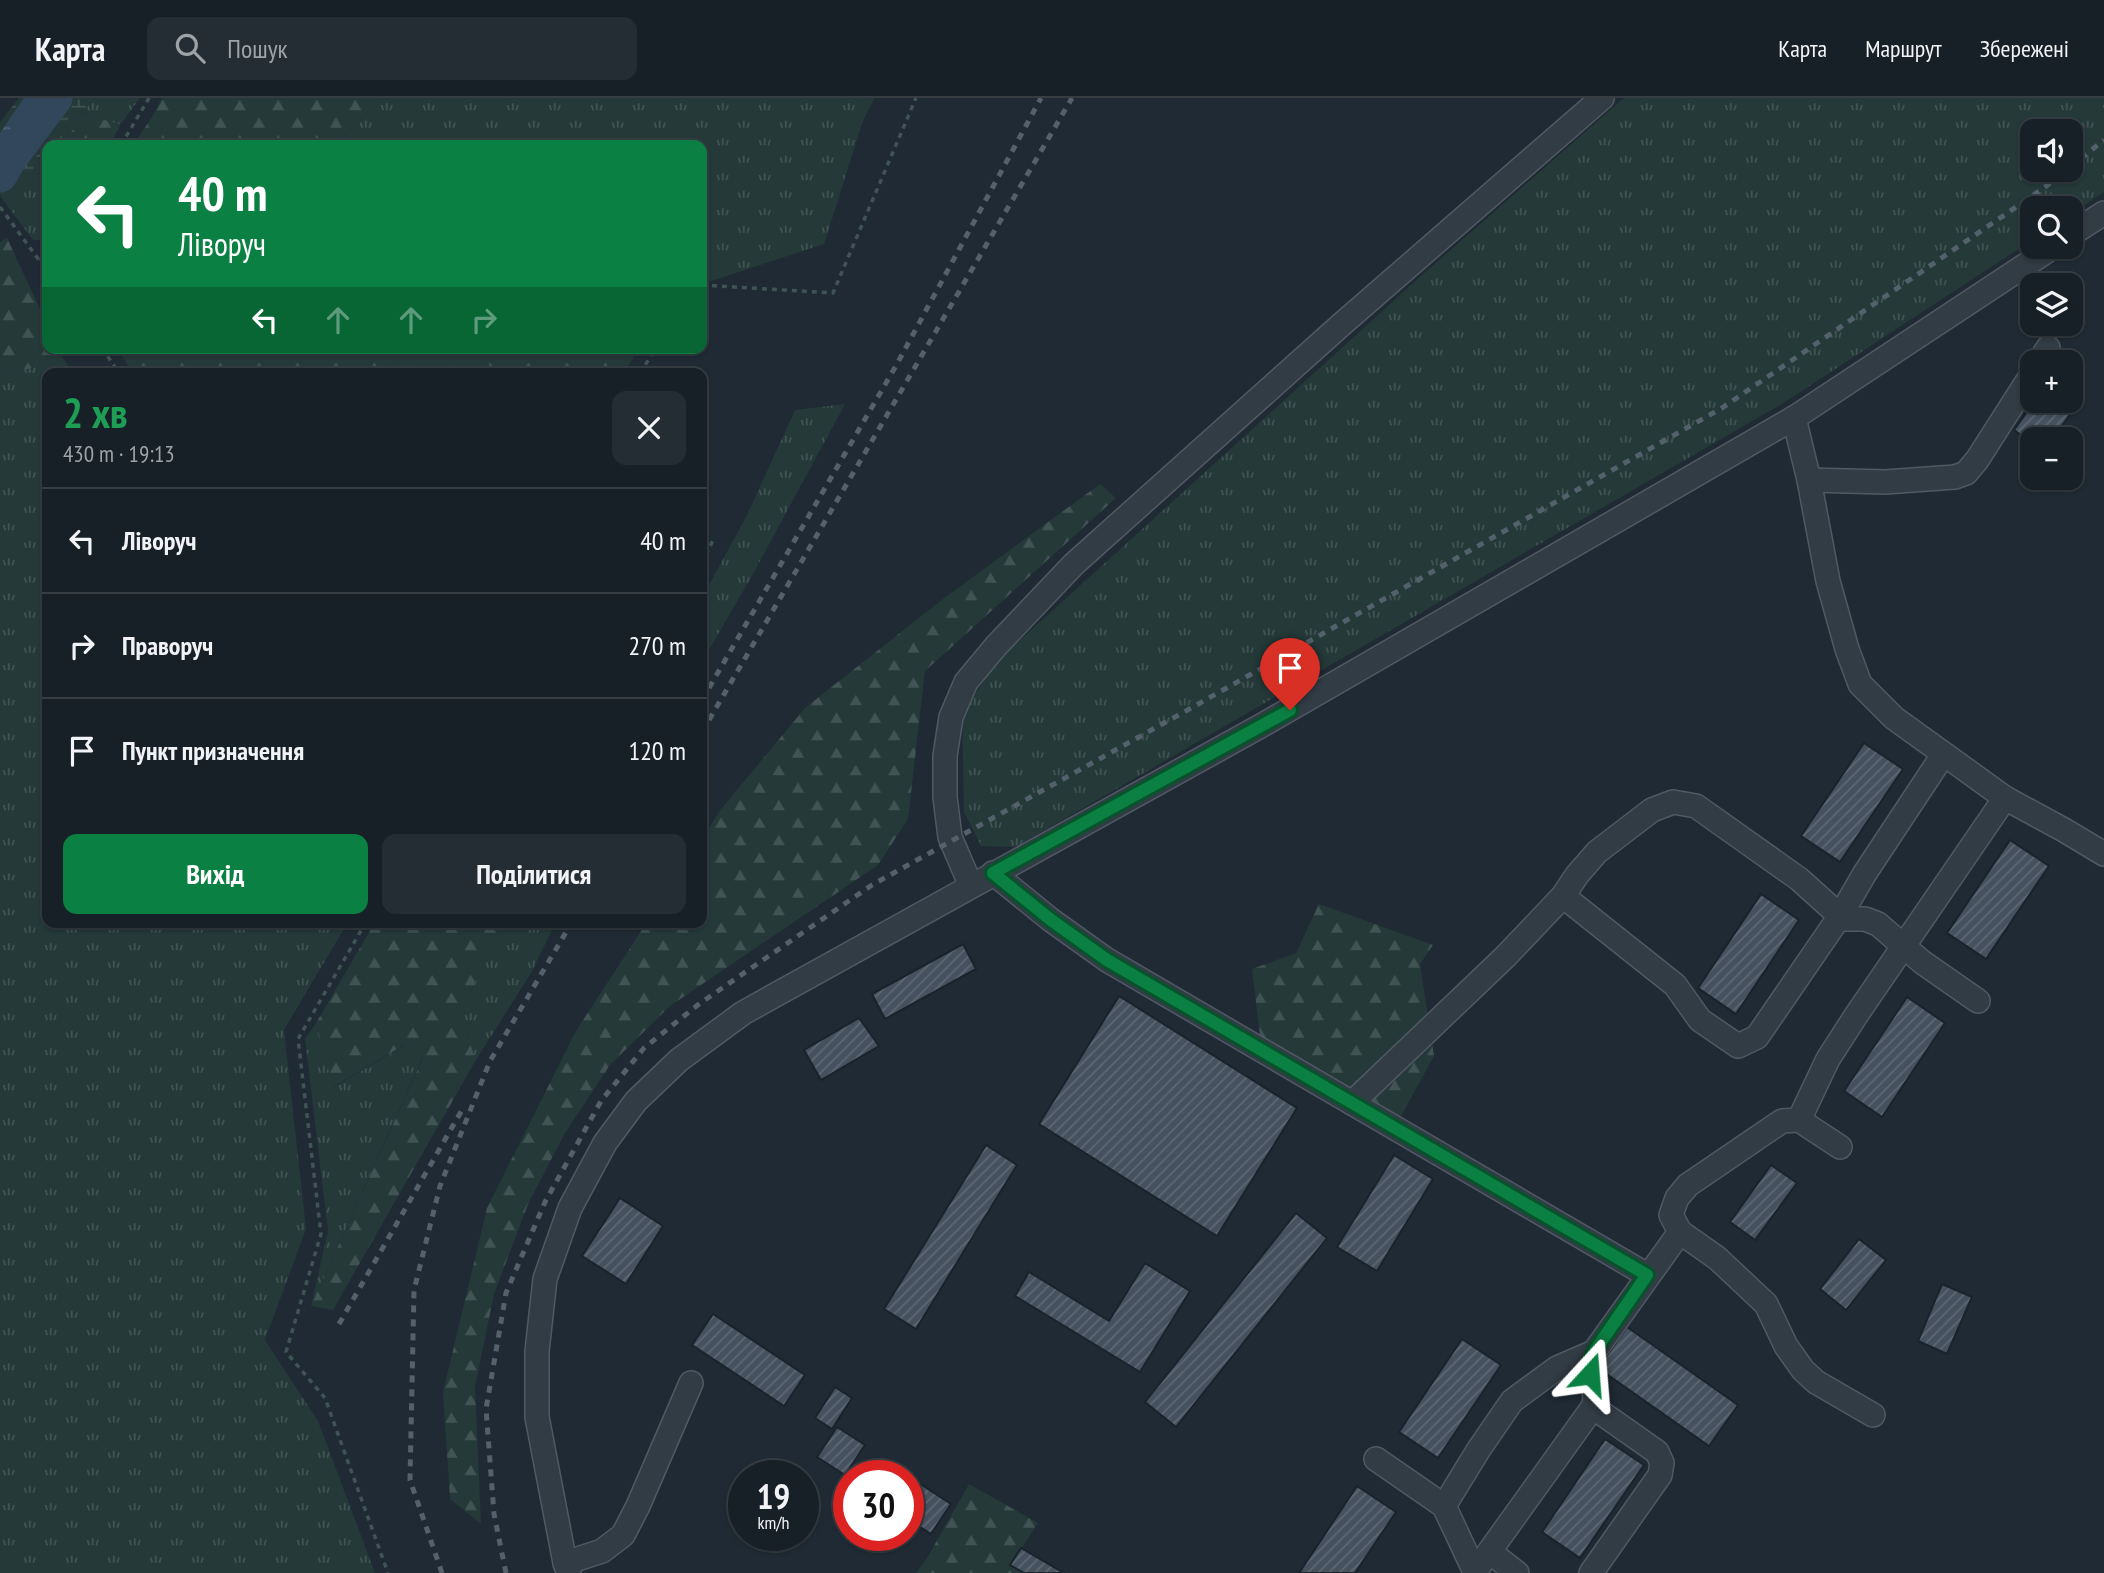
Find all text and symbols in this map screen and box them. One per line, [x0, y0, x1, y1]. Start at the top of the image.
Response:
search box [147, 17, 637, 80]
text: Карта [35, 27, 105, 70]
icon: search [171, 29, 209, 67]
text: Пошук [227, 32, 288, 65]
text: Карта [1778, 33, 1827, 64]
text: Маршрут [1865, 33, 1942, 64]
text: Збережені [1980, 33, 2069, 64]
map controls [2020, 119, 2083, 490]
button: sound [2020, 119, 2083, 182]
text: 40 m [178, 161, 267, 225]
icon: left [63, 168, 154, 259]
button: search [2020, 196, 2083, 259]
text: Ліворуч [178, 223, 266, 265]
button: layers [2020, 273, 2083, 336]
icon: left [246, 301, 284, 339]
icon: ahead [319, 301, 357, 339]
icon: ahead [392, 301, 430, 339]
icon: right [465, 301, 503, 339]
button: + [2020, 350, 2083, 413]
text: 2 хв [63, 385, 128, 440]
button: close [612, 391, 686, 465]
button: − [2020, 427, 2083, 490]
text: 430 m · 19:13 [63, 439, 175, 468]
icon: left [63, 522, 101, 560]
text: Ліворуч [122, 524, 196, 557]
text: 40 m [640, 524, 686, 557]
icon: right [63, 627, 101, 665]
text: Праворуч [122, 629, 213, 662]
text: 270 m [628, 629, 686, 662]
pin [1260, 638, 1320, 710]
icon: arrive [1271, 649, 1309, 687]
icon: arrive [63, 732, 101, 770]
text: Пункт призначення [122, 734, 304, 767]
text: 120 m [628, 734, 686, 767]
button: Вихід [63, 834, 368, 914]
button: Поділитися [382, 834, 686, 914]
position arrow [1553, 1337, 1627, 1411]
speed limit sign: 30 [833, 1460, 924, 1551]
text: 19 [757, 1473, 790, 1519]
text: km/h [758, 1511, 789, 1534]

